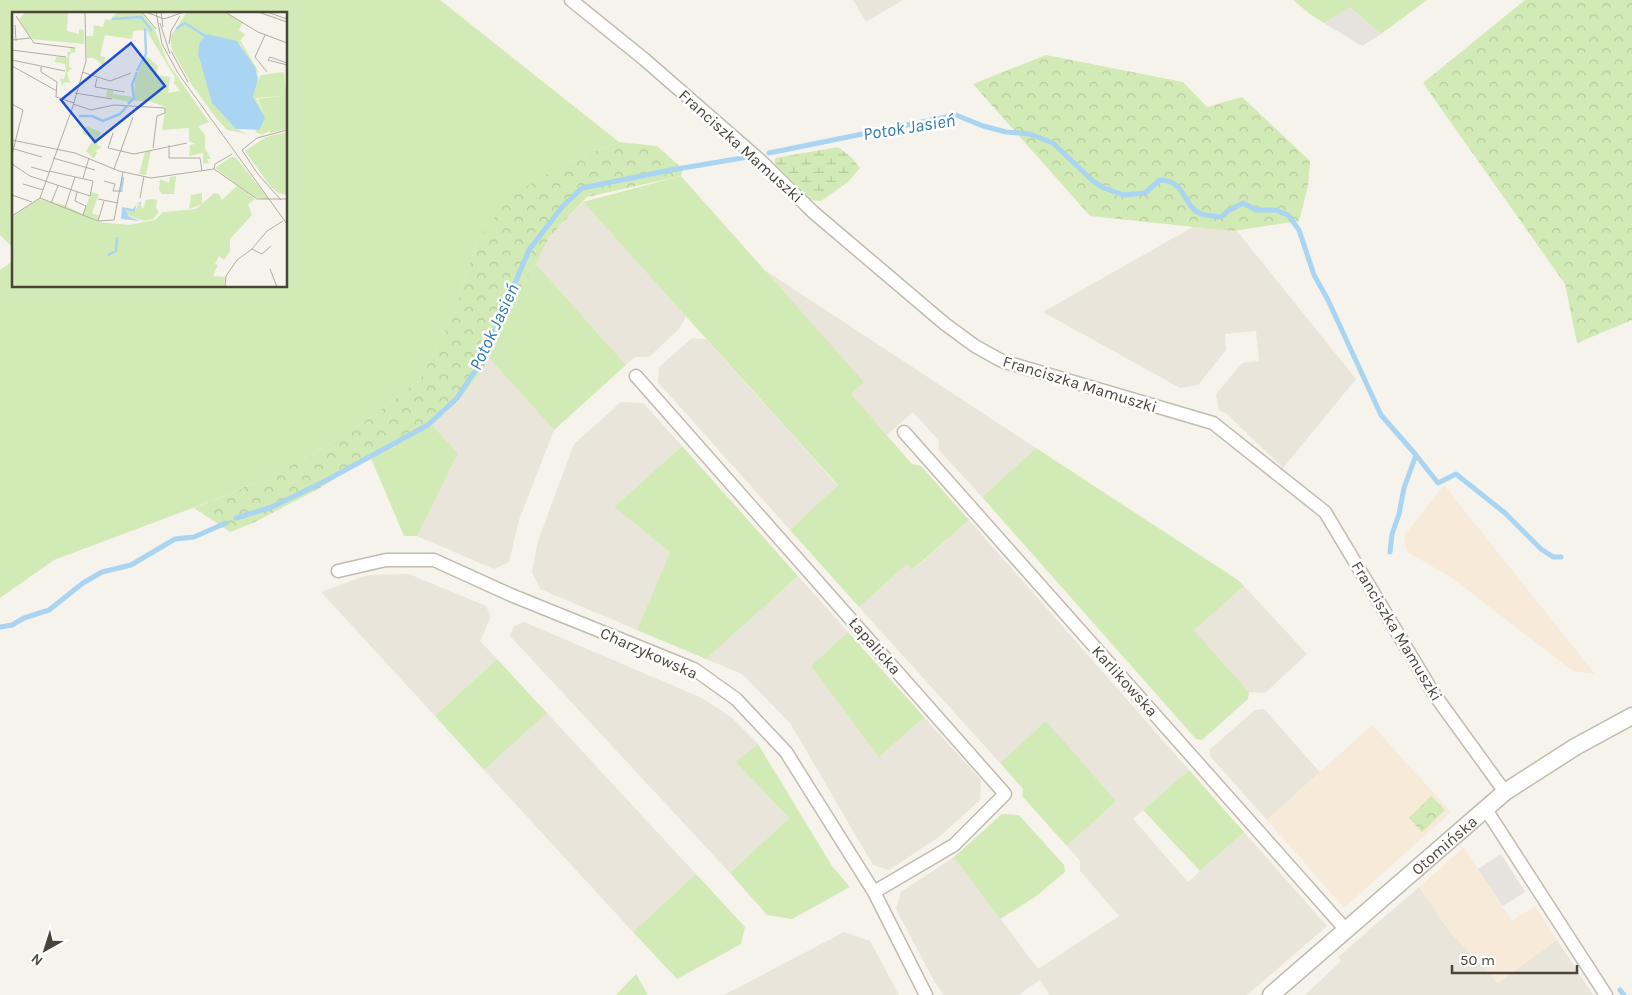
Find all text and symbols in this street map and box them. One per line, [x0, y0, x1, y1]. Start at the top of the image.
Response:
inset map [12, 12, 288, 288]
street label: Franciszka Mamuszki [675, 85, 807, 207]
water label: Potok Jasień [861, 109, 957, 145]
water label: Potok Jasień [464, 280, 524, 374]
street label: Franciszka Mamuszki [1001, 352, 1159, 416]
street label: Franciszka Mamuszki [1348, 558, 1446, 704]
street label: Łapalicka [845, 613, 905, 679]
street label: Charzykowska [597, 623, 701, 683]
street label: Karlikowska [1088, 642, 1162, 720]
street label: Otomińska [1407, 811, 1481, 879]
north arrow [20, 925, 70, 975]
scale bar [1452, 942, 1577, 974]
text: N [28, 950, 46, 969]
text: 50 m [1460, 951, 1495, 969]

